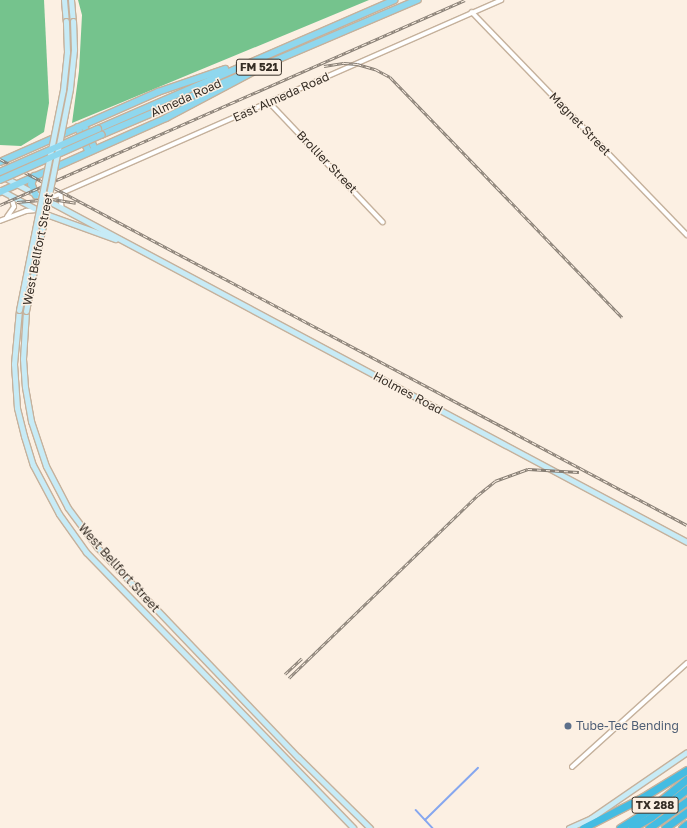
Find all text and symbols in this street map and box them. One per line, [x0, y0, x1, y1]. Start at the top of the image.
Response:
road number: FM 521 [235, 58, 283, 76]
street label: East Almeda Road [231, 69, 331, 125]
street label: Almeda Road [148, 76, 224, 120]
street label: Magnet Street [546, 89, 614, 159]
street label: Brollier Street [294, 128, 360, 196]
street label: West Bellfort Street [20, 192, 56, 306]
street label: Holmes Road [371, 369, 445, 417]
street label: West Bellfort Street [75, 521, 163, 615]
place label: Tube-Tec Bending [576, 719, 679, 733]
marker: Tube-Tec Bending [563, 721, 573, 731]
road number: TX 288 [631, 796, 679, 814]

